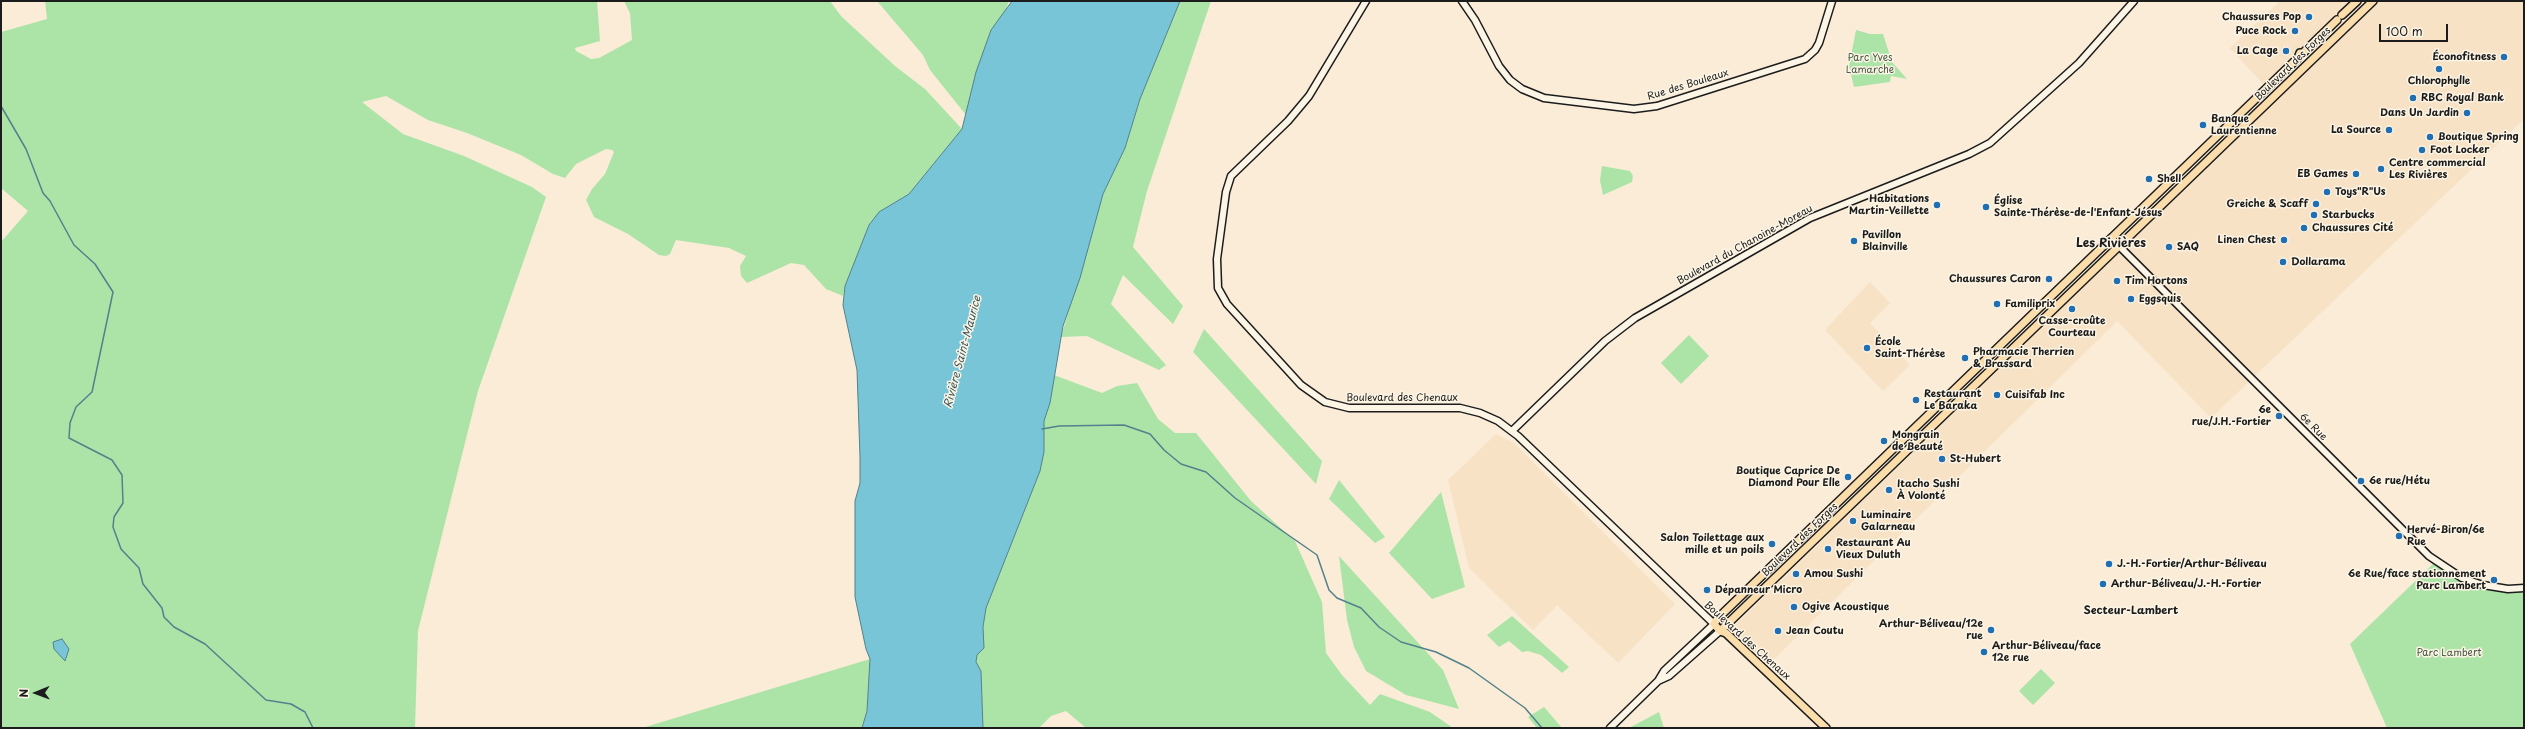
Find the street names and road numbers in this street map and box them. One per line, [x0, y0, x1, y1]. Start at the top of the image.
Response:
street label: Boulevard des Forges [2253, 25, 2333, 103]
street label: Rue des Bouleaux [1646, 67, 1730, 103]
street label: Boulevard du Chanoine-Moreau [1675, 203, 1815, 287]
street label: Boulevard des Chenaux [1346, 392, 1458, 404]
street label: 6e Rue [2297, 411, 2329, 443]
street label: Boulevard des Forges [1760, 501, 1840, 579]
street label: Boulevard des Chenaux [1702, 599, 1792, 683]

